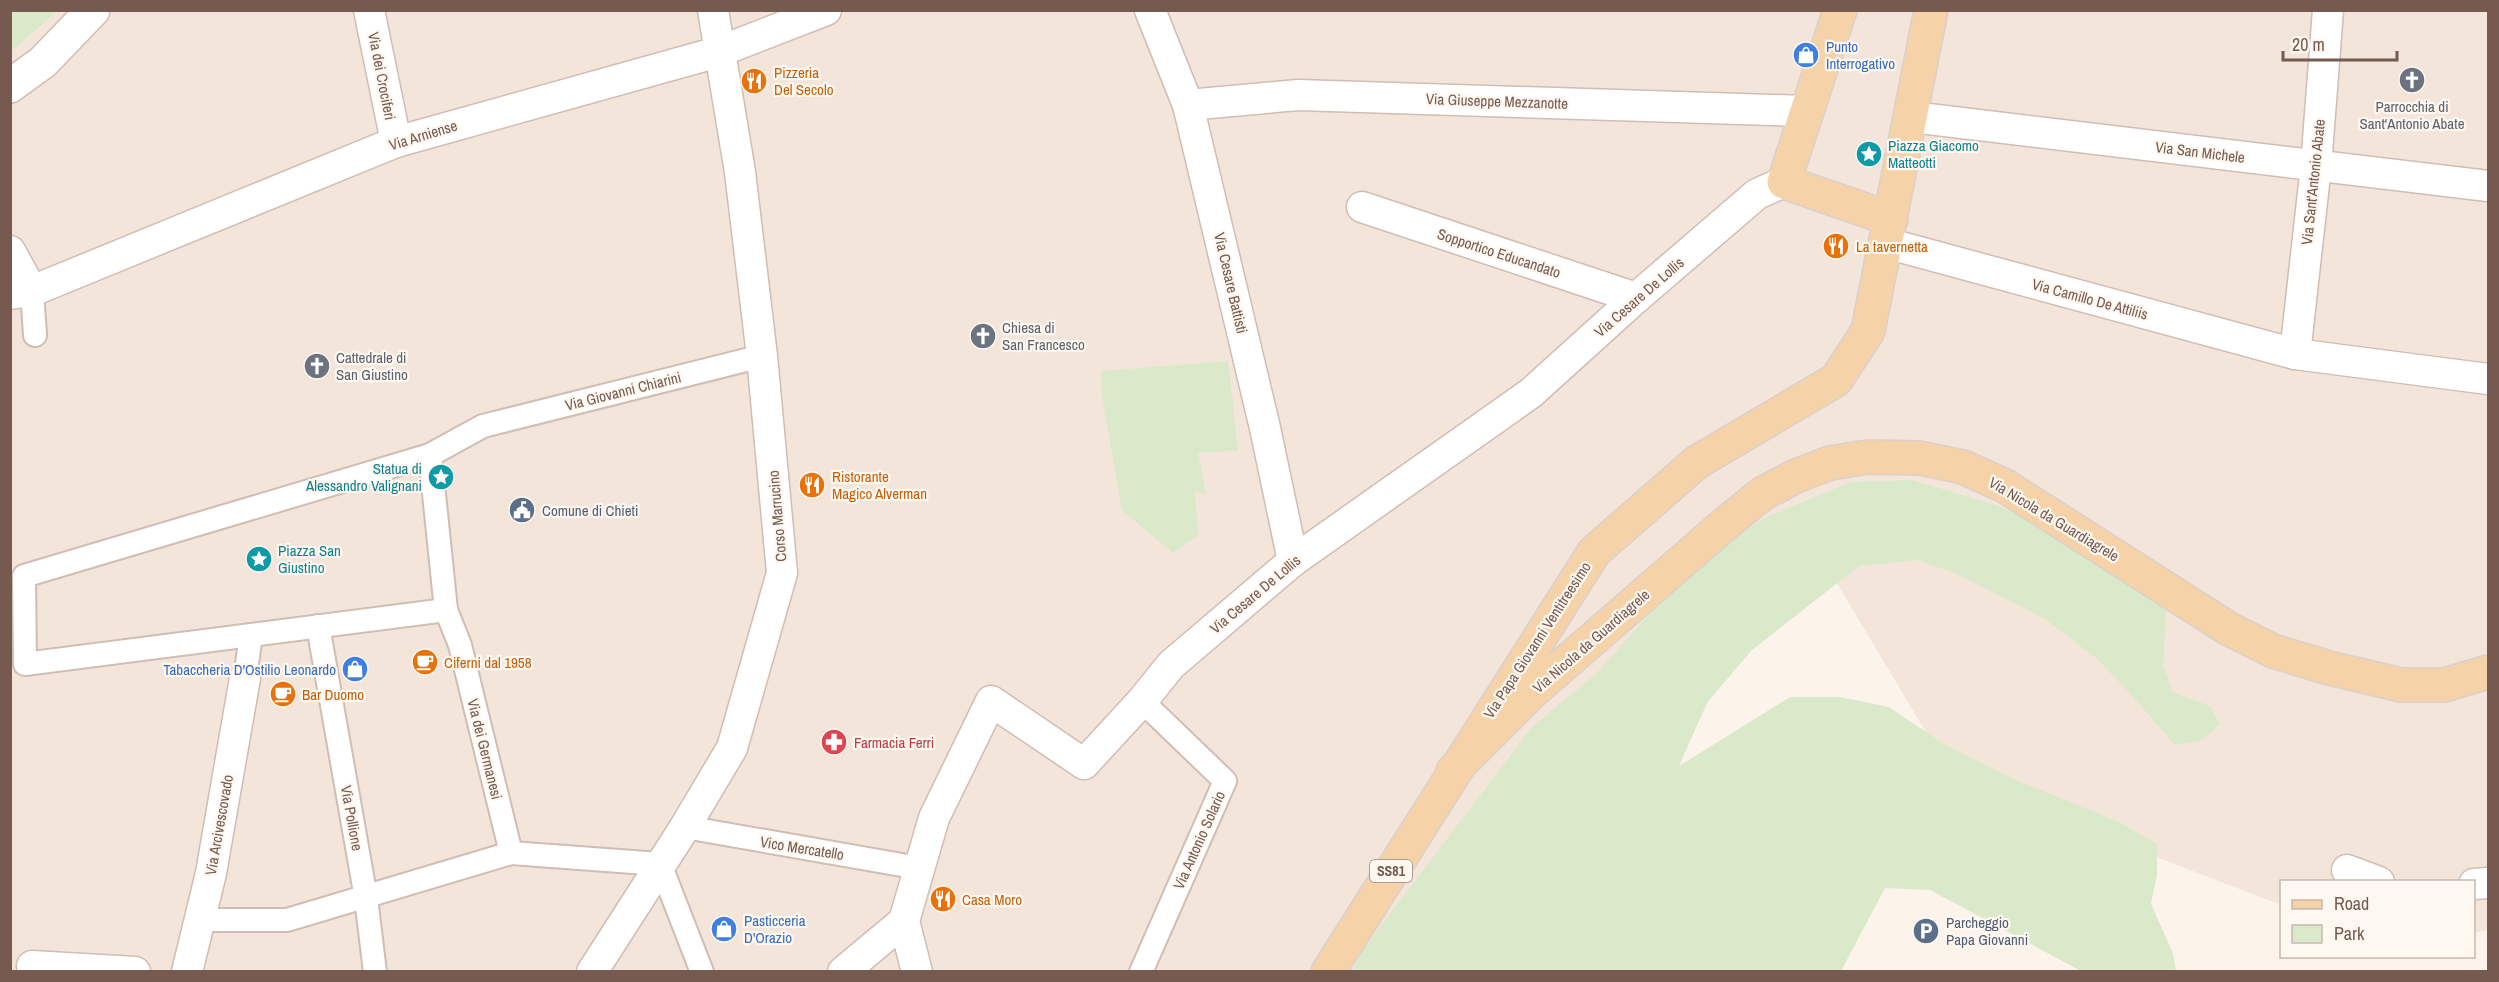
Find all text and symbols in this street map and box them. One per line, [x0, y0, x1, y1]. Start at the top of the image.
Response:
scale bar [2283, 24, 2397, 62]
street label: Via dei Crociferi [363, 30, 401, 122]
text: 20 m [2292, 32, 2325, 57]
place label: Punto Interrogativo [1826, 36, 1895, 74]
shop icon: Punto Interrogativo [1791, 40, 1821, 70]
place label: Pizzeria Del Secolo [774, 62, 834, 100]
church icon: Parrocchia di Sant'Antonio Abate [2397, 65, 2427, 95]
restaurant icon: Pizzeria Del Secolo [739, 66, 769, 96]
street label: Via Giuseppe Mezzanotte [1426, 88, 1568, 114]
place label: Parrocchia di Sant'Antonio Abate [2360, 96, 2465, 134]
street label: Via Arniense [386, 115, 460, 155]
street label: Via Sant'Antonio Abate [2296, 118, 2330, 246]
place label: Piazza Giacomo Matteotti [1888, 135, 1979, 173]
street label: Via San Michele [2154, 136, 2246, 168]
place icon: Piazza Giacomo Matteotti [1854, 139, 1884, 169]
street label: Sopportico Educandato [1435, 223, 1564, 283]
street label: Via Cesare Battisti [1209, 230, 1253, 336]
restaurant icon: La tavernetta [1821, 231, 1851, 261]
place label: La tavernetta [1856, 236, 1928, 257]
street label: Via Cesare De Lollis [1590, 252, 1688, 342]
street label: Via Camillo De Attiliis [2030, 273, 2150, 325]
place label: Chiesa di San Francesco [1002, 317, 1085, 355]
church icon: Chiesa di San Francesco [968, 321, 998, 351]
place label: Cattedrale di San Giustino [336, 347, 408, 385]
church icon: Cattedrale di San Giustino [302, 351, 332, 381]
street label: Via Giovanni Chiarini [563, 366, 683, 416]
place label: Statua di Alessandro Valignani [305, 458, 422, 496]
place icon: Statua di Alessandro Valignani [426, 462, 456, 492]
place label: Ristorante Magico Alverman [832, 466, 927, 504]
street label: Corso Marrucino [763, 469, 791, 563]
restaurant icon: Ristorante Magico Alverman [797, 470, 827, 500]
street label: Via Nicola da Guardiagrele [1985, 472, 2123, 566]
public building icon: Comune di Chieti [507, 495, 537, 525]
place label: Comune di Chieti [542, 500, 638, 521]
place label: Piazza San Giustino [278, 540, 341, 578]
place icon: Piazza San Giustino [244, 544, 274, 574]
street label: Via Cesare De Lollis [1205, 550, 1305, 638]
street label: Via Papa Giovanni Ventitreesimo [1478, 557, 1596, 722]
street label: Via Nicola da Guardiagrele [1528, 584, 1654, 698]
cafe icon: Ciferni dal 1958 [410, 647, 440, 677]
place label: Ciferni dal 1958 [444, 652, 532, 673]
shop icon: Tabaccheria D'Ostilio Leonardo [340, 654, 370, 684]
place label: Tabaccheria D'Ostilio Leonardo [163, 659, 336, 680]
cafe icon: Bar Duomo [268, 679, 298, 709]
place label: Bar Duomo [302, 684, 364, 705]
street label: Via dei Germanesi [462, 696, 508, 802]
pharmacy icon: Farmacia Ferri [819, 727, 849, 757]
place label: Farmacia Ferri [854, 732, 934, 753]
street label: Via Arcivescovado [200, 773, 238, 877]
street label: Via Pollione [336, 784, 368, 853]
street label: Via Antonio Solario [1168, 787, 1230, 893]
street label: Vico Mercatello [759, 831, 846, 865]
road number: SS81 [1370, 860, 1412, 882]
legend [2280, 880, 2475, 958]
restaurant icon: Casa Moro [928, 884, 958, 914]
place label: Casa Moro [962, 889, 1022, 910]
text: Road [2334, 891, 2369, 916]
place label: Pasticceria D'Orazio [744, 910, 806, 948]
place label: Parcheggio Papa Giovanni [1946, 912, 2028, 950]
shop icon: Pasticceria D'Orazio [709, 914, 739, 944]
parking icon: Parcheggio Papa Giovanni [1911, 916, 1941, 946]
text: Park [2334, 921, 2365, 946]

